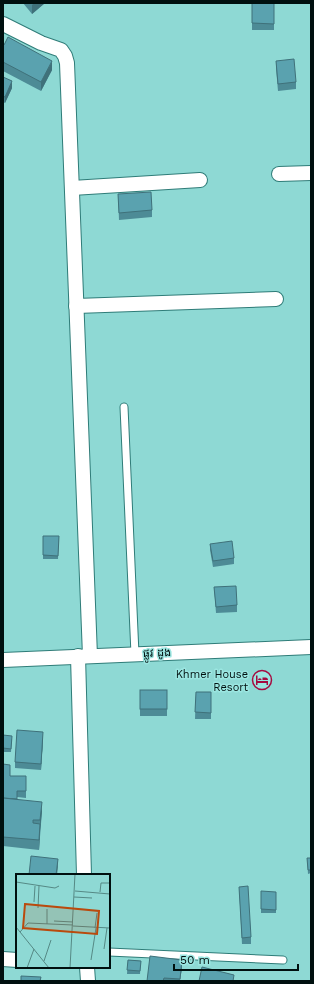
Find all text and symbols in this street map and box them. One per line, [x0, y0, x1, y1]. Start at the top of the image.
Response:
street label: ផ្លូវ ដូង [143, 646, 171, 663]
place label: Khmer House Resort [176, 668, 248, 694]
hotel icon: Khmer House Resort [251, 669, 273, 691]
inset map [16, 874, 110, 968]
scale bar [174, 946, 298, 972]
text: 50 m [180, 953, 210, 967]

